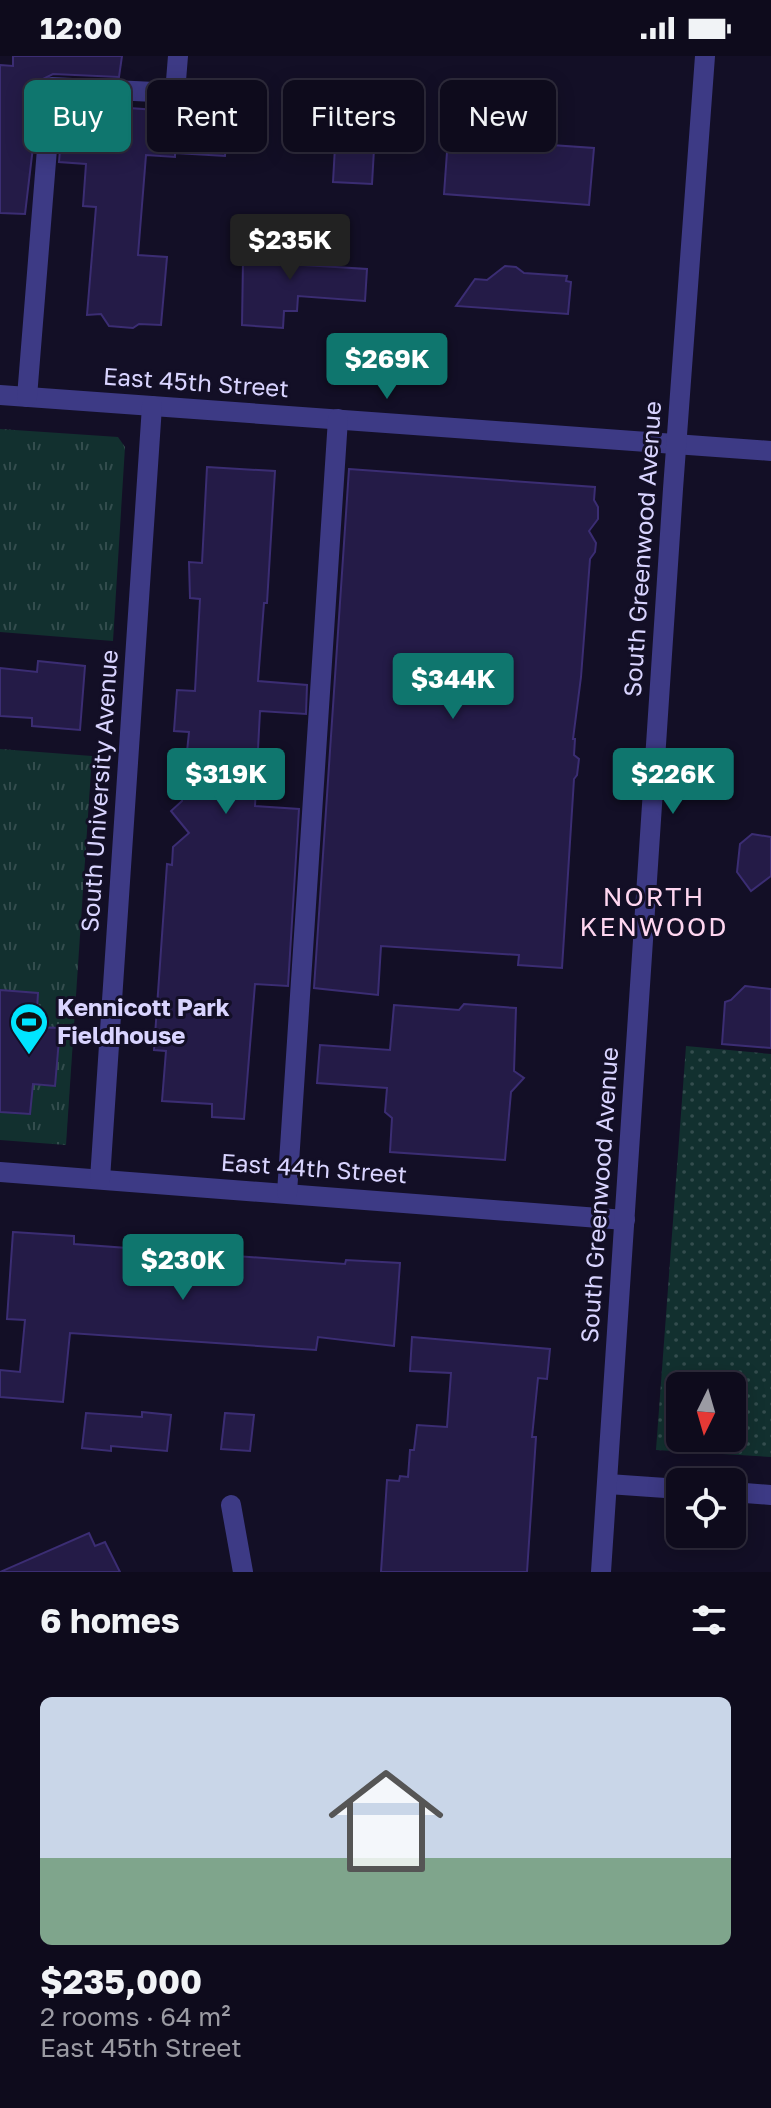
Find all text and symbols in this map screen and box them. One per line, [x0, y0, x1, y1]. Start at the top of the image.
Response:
text: 12:00 [40, 10, 122, 46]
chip: Buy [24, 80, 131, 152]
chip: Rent [147, 80, 267, 152]
chip: Filters [283, 80, 424, 152]
chip: New [440, 80, 556, 152]
pin: $235K [234, 214, 346, 282]
text: $235K [248, 224, 332, 255]
pin: $269K [331, 333, 443, 401]
text: $269K [344, 343, 430, 374]
street label: East 45th Street [102, 361, 290, 402]
street label: South Greenwood Avenue [617, 400, 666, 698]
street label: South University Avenue [74, 649, 123, 933]
pin: $344K [397, 653, 509, 721]
text: $344K [411, 663, 495, 694]
pin: $319K [170, 748, 282, 816]
pin: $226K [617, 748, 729, 816]
text: $319K [185, 758, 267, 789]
text: $226K [631, 758, 715, 789]
district label: NORTH KENWOOD [580, 881, 728, 942]
place label: Kennicott Park Fieldhouse [57, 992, 230, 1049]
sports icon: Kennicott Park Fieldhouse [8, 1001, 50, 1056]
street label: South Greenwood Avenue [574, 1046, 623, 1344]
street label: East 44th Street [220, 1147, 408, 1188]
pin: $230K [127, 1234, 239, 1302]
text: $230K [141, 1244, 225, 1275]
north arrow [666, 1372, 746, 1452]
map controls [666, 1372, 746, 1548]
button: locate [666, 1468, 746, 1548]
icon: filters [687, 1598, 731, 1642]
text: 6 homes [40, 1600, 180, 1640]
icon: home [314, 1749, 458, 1893]
text: $235,000 [40, 1961, 202, 2001]
text: 2 rooms · 64 m² [40, 2001, 231, 2032]
text: East 45th Street [40, 2032, 242, 2063]

